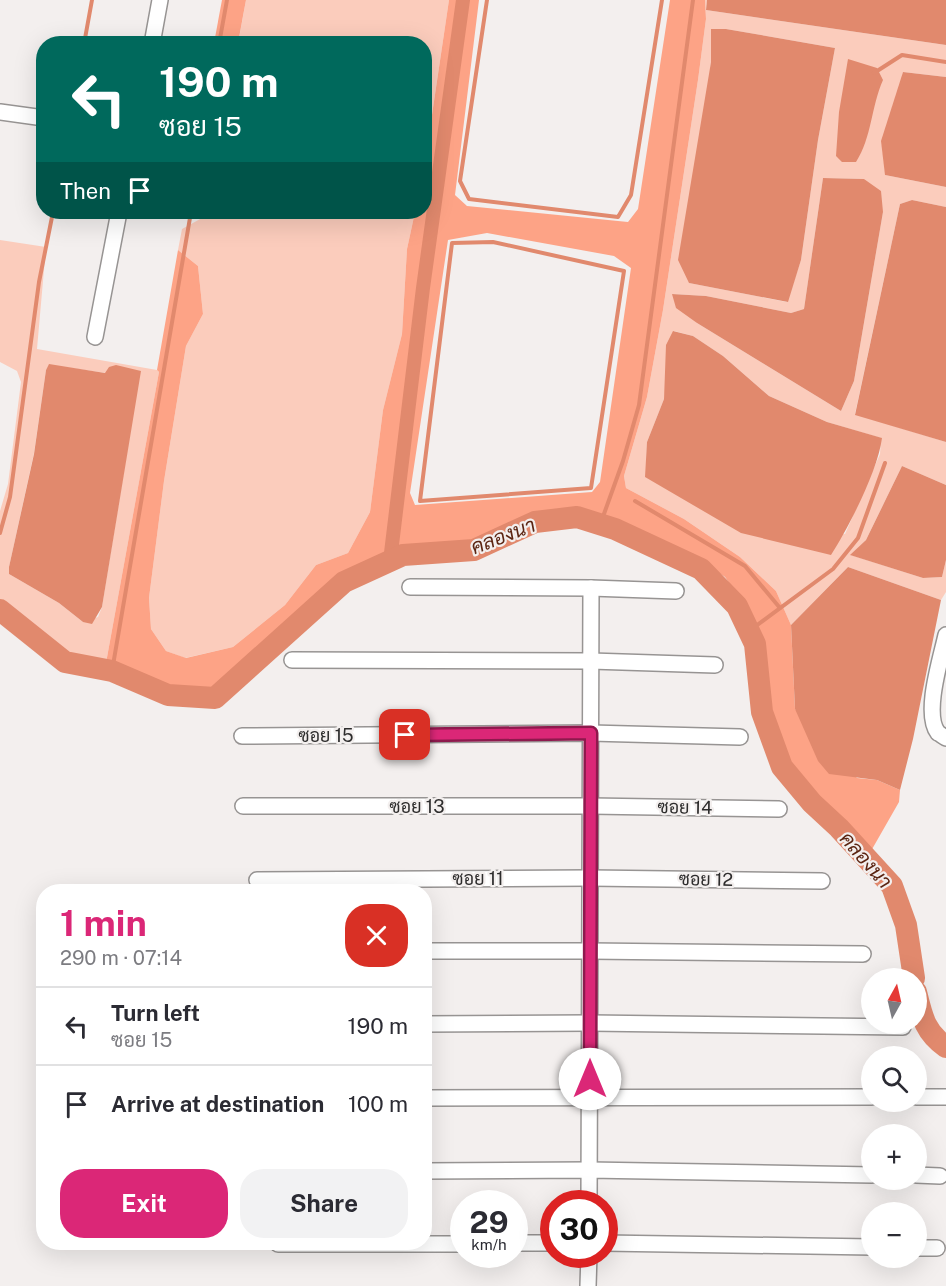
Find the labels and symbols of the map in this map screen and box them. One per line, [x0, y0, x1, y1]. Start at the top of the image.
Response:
water label: คลองนา [467, 513, 539, 559]
pin [379, 709, 430, 760]
street label: ซอย 15 [298, 725, 354, 746]
street label: ซอย 13 [390, 796, 445, 817]
street label: ซอย 14 [657, 796, 713, 818]
water label: คลองนา [835, 827, 897, 893]
street label: ซอย 11 [453, 868, 503, 889]
street label: ซอย 12 [679, 868, 733, 890]
north arrow [861, 968, 927, 1034]
position arrow [558, 1047, 622, 1111]
speed limit sign: 30 [540, 1190, 618, 1268]

